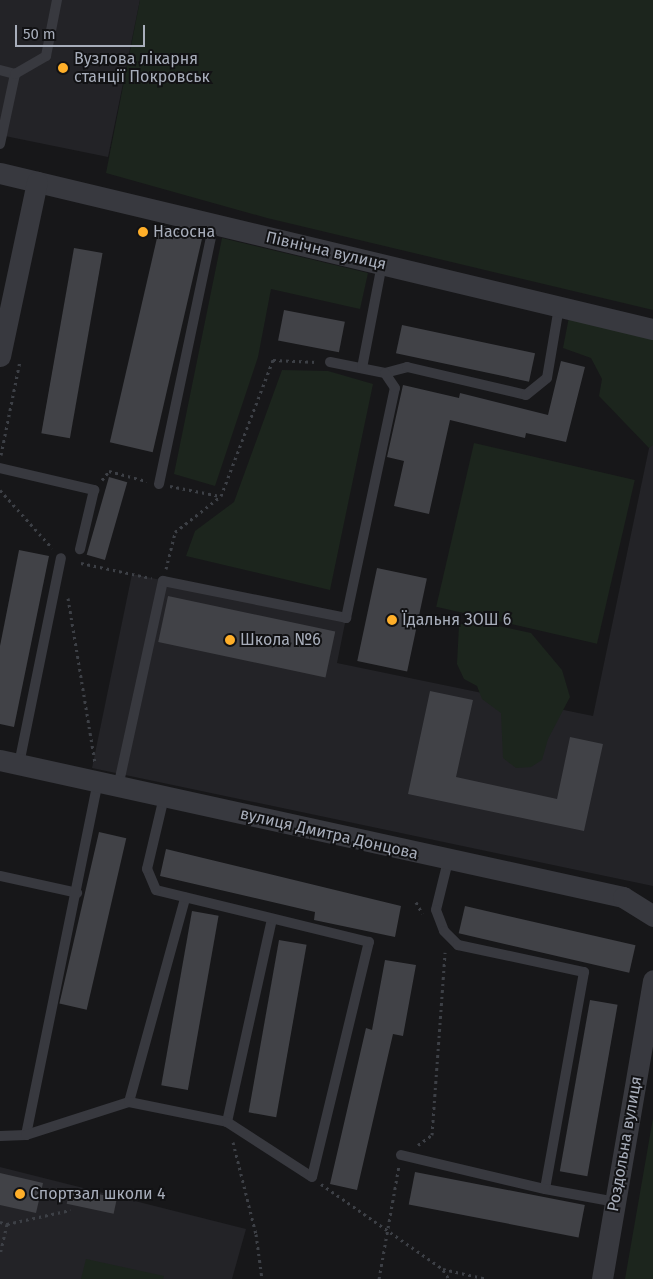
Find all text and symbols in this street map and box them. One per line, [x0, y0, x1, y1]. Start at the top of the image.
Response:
scale bar [18, 15, 148, 47]
text: 50 m [23, 25, 56, 43]
place label: Вузлова лікарня станції Покровськ [74, 49, 210, 87]
marker: Вузлова лікарня станції Покровськ [56, 61, 70, 75]
place label: Насосна [153, 222, 215, 242]
marker: Насосна [137, 226, 149, 238]
street label: Північна вулиця [264, 228, 388, 274]
place label: Їдальня ЗОШ 6 [402, 610, 511, 630]
marker: Їдальня ЗОШ 6 [386, 614, 398, 626]
place label: Школа №6 [240, 630, 321, 650]
marker: Школа №6 [224, 634, 236, 646]
street label: вулиця Дмитра Донцова [238, 804, 420, 864]
street label: Роздольна вулиця [604, 1075, 646, 1213]
place label: Спортзал школи 4 [30, 1184, 165, 1204]
marker: Спортзал школи 4 [14, 1188, 26, 1200]

